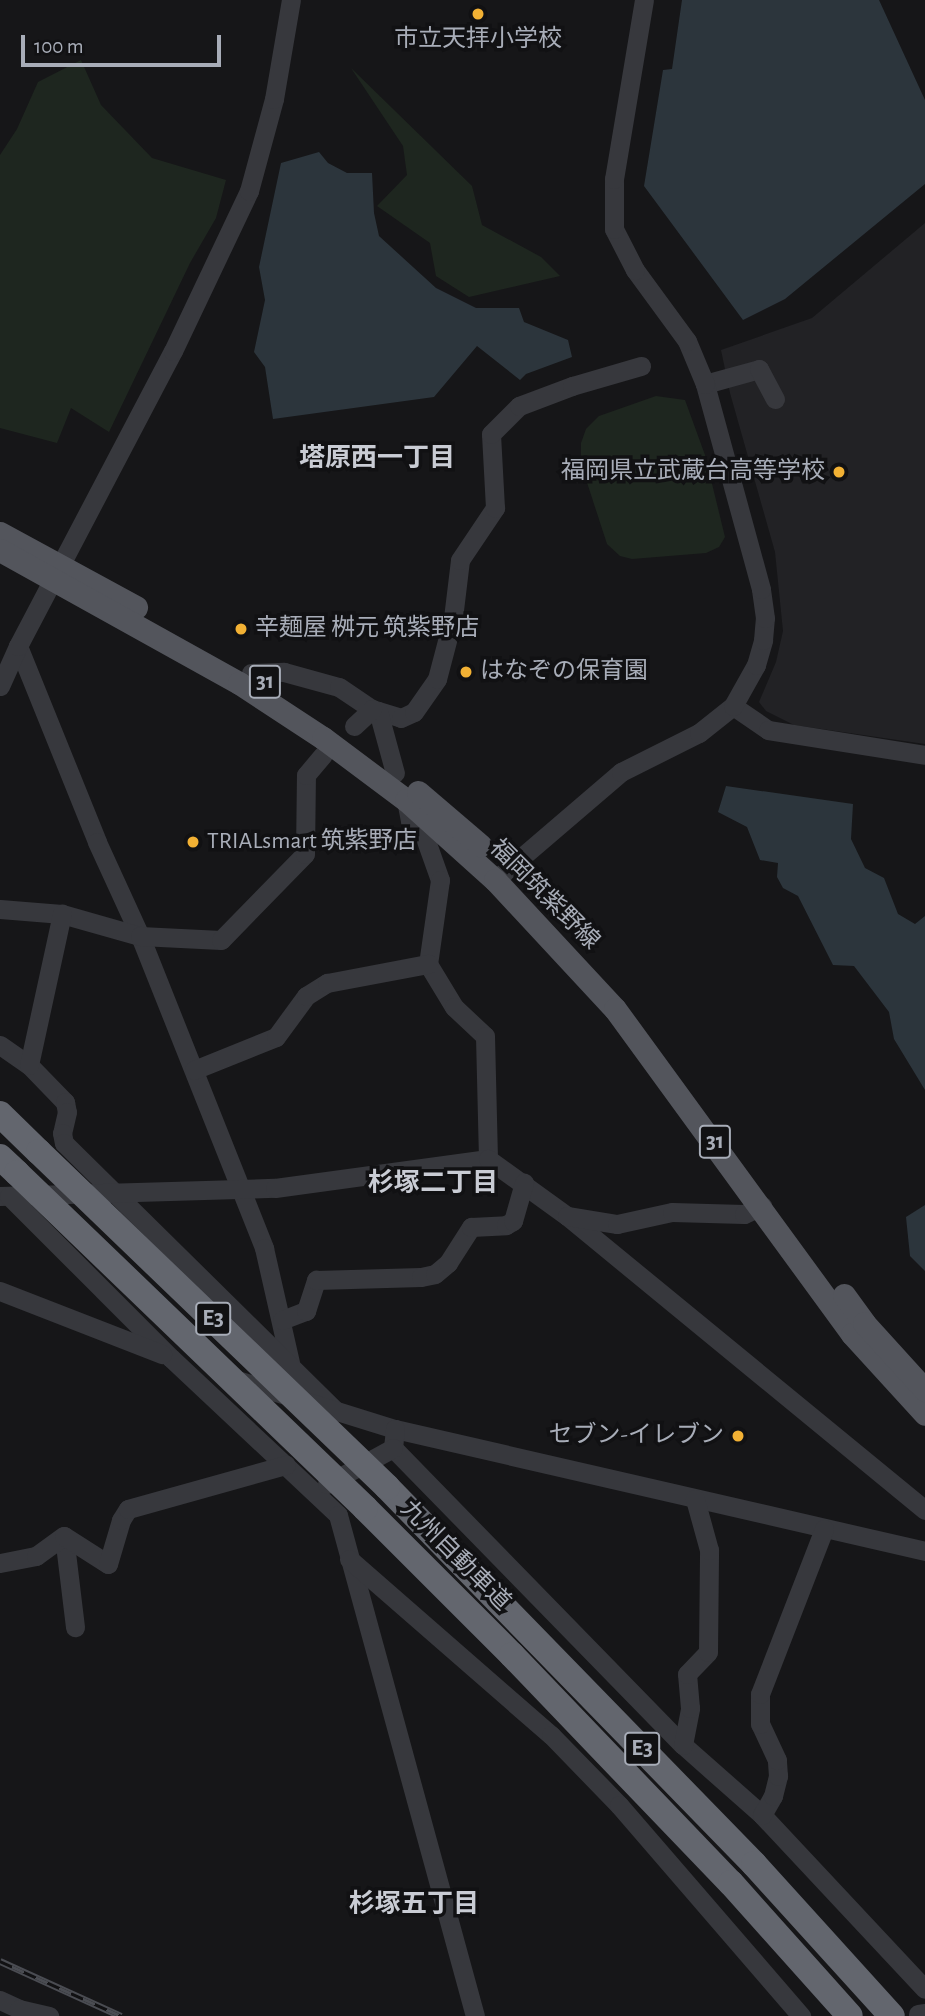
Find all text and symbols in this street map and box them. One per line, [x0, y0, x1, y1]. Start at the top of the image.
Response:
marker: 市立天拝小学校 [470, 6, 486, 22]
scale bar [24, 21, 224, 65]
place label: 市立天拝小学校 [394, 26, 562, 54]
text: 100 m [34, 36, 84, 57]
district label: 塔原西一丁目 [299, 443, 455, 475]
place label: 福岡県立武蔵台高等学校 [561, 458, 825, 486]
marker: 福岡県立武蔵台高等学校 [831, 464, 847, 480]
place label: 辛麺屋 桝元 筑紫野店 [255, 615, 479, 643]
marker: 辛麺屋 桝元 筑紫野店 [233, 621, 249, 637]
place label: はなぞの保育園 [480, 658, 648, 686]
road number: 31 [247, 662, 282, 702]
marker: はなぞの保育園 [458, 664, 474, 680]
place label: TRIALsmart 筑紫野店 [207, 828, 417, 856]
marker: TRIALsmart 筑紫野店 [185, 834, 201, 850]
street label: 福岡筑紫野線 [483, 834, 605, 956]
road number: 31 [698, 1122, 732, 1162]
district label: 杉塚二丁目 [368, 1168, 498, 1200]
road number: E3 [194, 1300, 232, 1338]
place label: セブン-イレブン [549, 1422, 724, 1450]
marker: セブン-イレブン [730, 1428, 746, 1444]
street label: 九州自動車道 [394, 1495, 516, 1617]
road number: E3 [623, 1730, 661, 1768]
district label: 杉塚五丁目 [349, 1889, 479, 1921]

